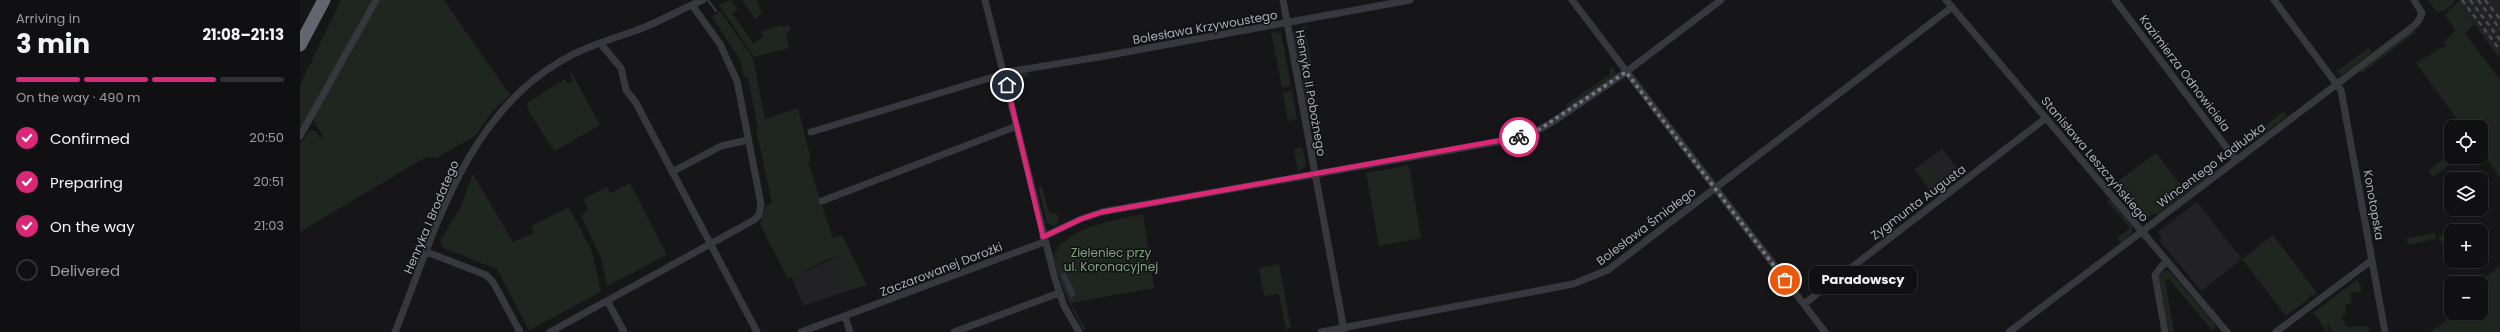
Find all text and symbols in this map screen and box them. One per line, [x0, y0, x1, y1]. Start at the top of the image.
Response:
street label: Bolesława Krzywoustego [1131, 6, 1279, 48]
text: Arriving in [16, 9, 80, 28]
street label: Kazimierza Odnowiciela [2135, 11, 2235, 135]
text: 21:08–21:13 [202, 24, 284, 45]
text: 3 min [16, 26, 90, 62]
street label: Henryka II Pobożnego [1292, 28, 1331, 158]
pin [990, 68, 1024, 102]
icon: home [996, 74, 1018, 96]
text: On the way · 490 m [16, 88, 140, 107]
street label: Stanisława Leszczyńskiego [2037, 93, 2153, 226]
courier [1499, 117, 1539, 157]
street label: Wincentego Kadłubka [2153, 118, 2269, 212]
map controls [2444, 120, 2488, 320]
button: locate [2444, 120, 2488, 164]
icon: bike [1508, 126, 1530, 148]
icon: check [16, 127, 38, 149]
text: Confirmed [50, 128, 130, 149]
text: 20:50 [249, 128, 284, 147]
street label: Henryka I Brodatego [399, 157, 463, 276]
street label: Zygmunta Augusta [1867, 161, 1969, 243]
street label: Konotopska [2359, 169, 2389, 241]
icon: check [16, 171, 38, 193]
text: Preparing [50, 172, 123, 193]
text: 20:51 [253, 172, 284, 191]
button: layers [2444, 172, 2488, 216]
street label: Bolesława Śmiałego [1593, 183, 1700, 269]
icon: check [16, 215, 38, 237]
text: On the way [50, 216, 135, 237]
text: 21:03 [254, 216, 284, 235]
button: + [2444, 224, 2488, 268]
street label: Zaczarowanej Dorożki [877, 238, 1005, 300]
park label: Zieleniec przy ul. Koronacyjnej [1064, 244, 1158, 275]
text: Delivered [50, 260, 120, 281]
pin [1768, 263, 1802, 297]
callout: Paradowscy [1809, 266, 1917, 294]
icon: bag [1774, 269, 1796, 291]
text: Paradowscy [1821, 270, 1905, 289]
button: − [2444, 276, 2488, 320]

